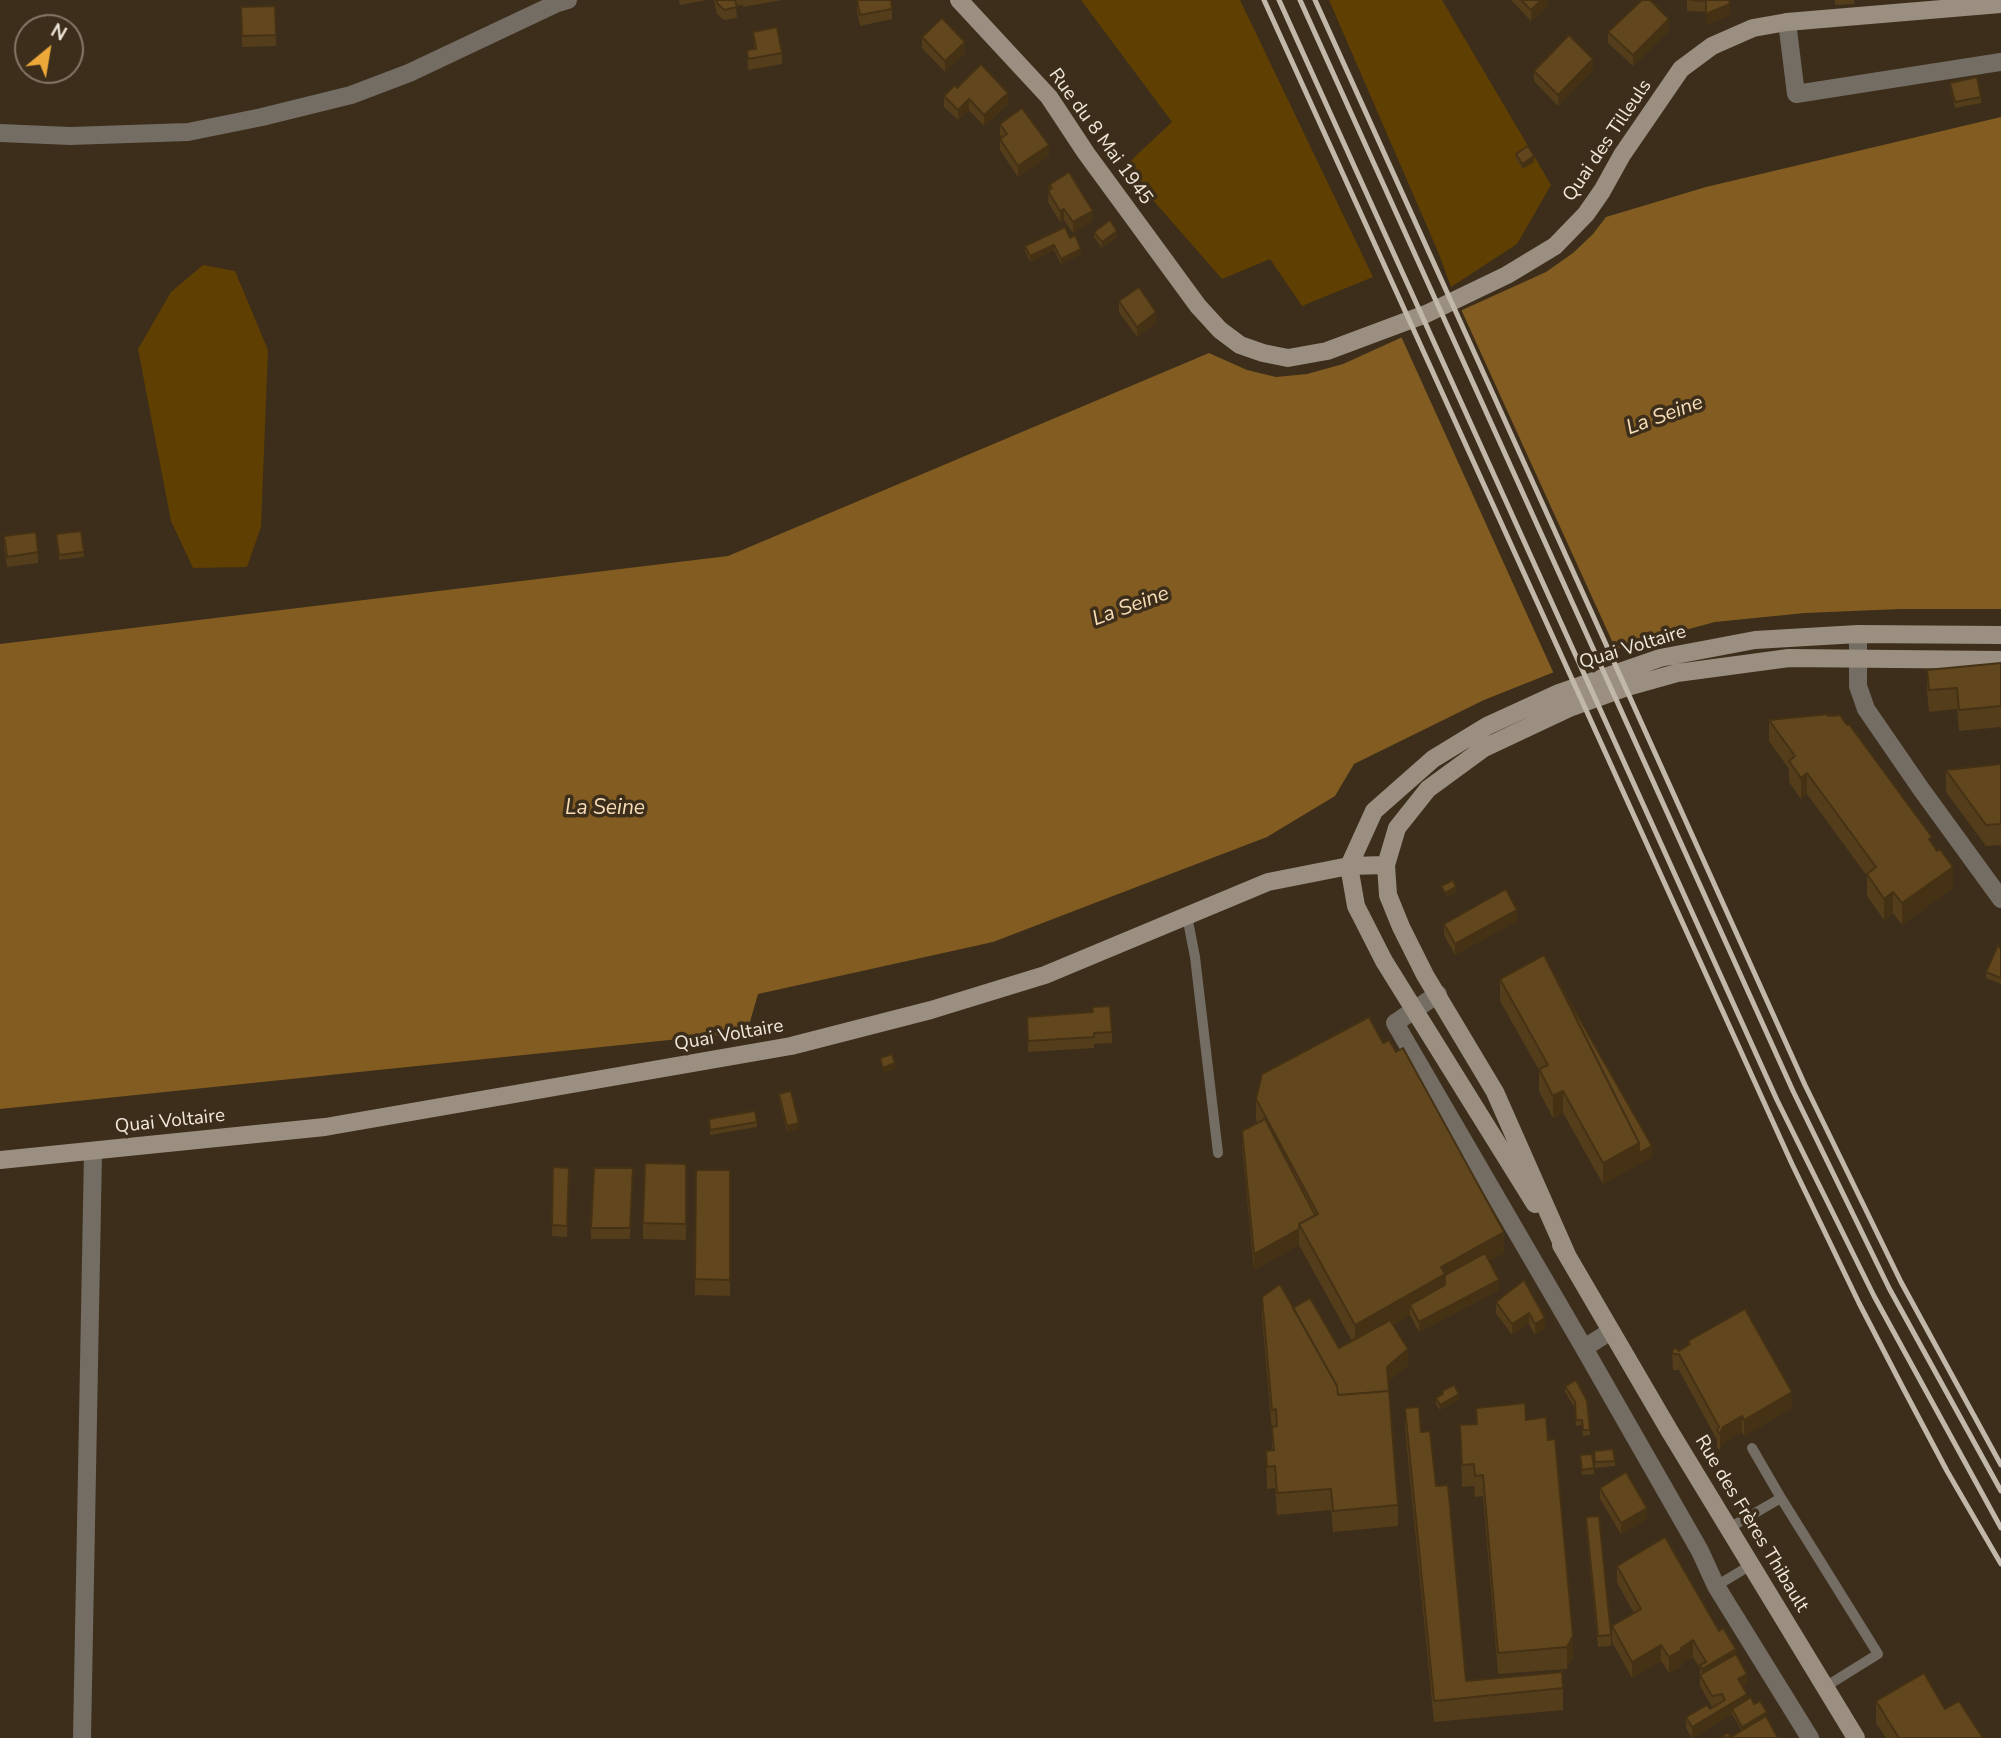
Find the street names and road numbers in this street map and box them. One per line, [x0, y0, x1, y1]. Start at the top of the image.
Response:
street label: Rue du 8 Mai 1945 [1043, 65, 1157, 209]
street label: Quai des Tilleuls [1559, 76, 1657, 206]
street label: Quai Voltaire [1577, 621, 1689, 675]
street label: Quai Voltaire [673, 1015, 785, 1057]
street label: Quai Voltaire [114, 1105, 226, 1139]
street label: Rue des Frères Thibault [1689, 1432, 1813, 1616]

